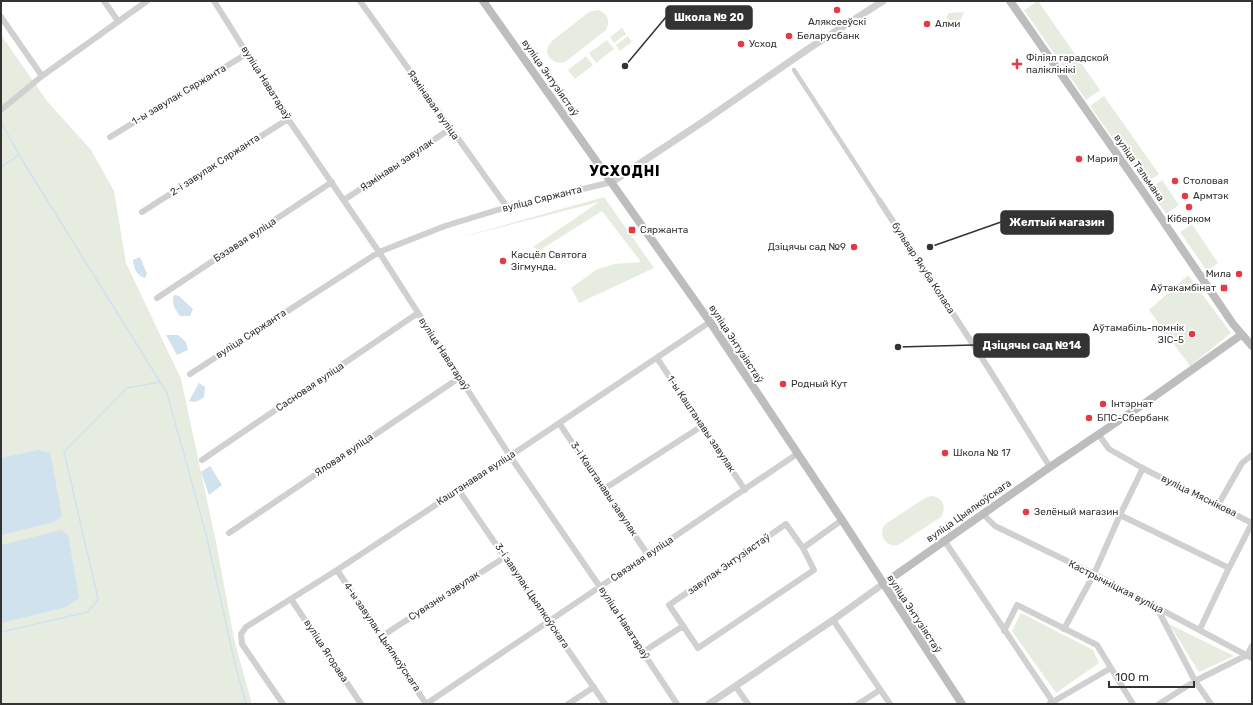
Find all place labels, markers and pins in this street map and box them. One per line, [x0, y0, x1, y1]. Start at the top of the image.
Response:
marker: Аляксееўскі [832, 5, 842, 15]
callout: Школа № 20 [666, 6, 752, 29]
place label: Аляксееўскі [808, 16, 866, 28]
place label: Алми [935, 18, 960, 30]
marker: Алми [922, 19, 932, 29]
place label: Беларусбанк [797, 30, 860, 42]
marker: Беларусбанк [784, 31, 794, 41]
place label: Усход [749, 38, 777, 50]
marker: Усход [736, 39, 746, 49]
place label: Філіял гарадской паліклінікі [1026, 52, 1109, 76]
marker: Філіял гарадской паліклінікі [1011, 58, 1023, 70]
place label: Мария [1087, 153, 1118, 165]
marker: Мария [1074, 154, 1084, 164]
place label: Столовая [1183, 175, 1229, 187]
marker: Столовая [1170, 176, 1180, 186]
place label: Армтэк [1193, 190, 1229, 202]
marker: Армтэк [1180, 191, 1190, 201]
marker: Кіберком [1184, 202, 1194, 212]
callout: Желтый магазин [1001, 211, 1113, 234]
place label: Кіберком [1167, 213, 1211, 225]
place label: Сяржанта [640, 224, 688, 236]
marker: Сяржанта [627, 225, 637, 235]
place label: Дзіцячы сад №9 [768, 241, 846, 253]
marker: Дзіцячы сад №9 [849, 242, 859, 252]
place label: Касцёл Святога Зігмунда. [511, 249, 587, 273]
marker: Касцёл Святога Зігмунда. [498, 256, 508, 266]
place label: Мила [1206, 268, 1231, 280]
marker: Мила [1234, 269, 1244, 279]
place label: Аўтакамбінат [1151, 282, 1216, 294]
marker: Аўтакамбінат [1219, 283, 1229, 293]
place label: Аўтамабіль-помнік ЗІС-5 [1093, 322, 1185, 346]
marker: Аўтамабіль-помнік ЗІС-5 [1187, 329, 1197, 339]
callout: Дзіцячы сад №14 [974, 334, 1089, 357]
place label: Родный Кут [791, 378, 847, 390]
marker: Родный Кут [778, 379, 788, 389]
place label: Інтэрнат [1111, 398, 1153, 410]
marker: Інтэрнат [1098, 399, 1108, 409]
place label: БПС-Сбербанк [1097, 412, 1169, 424]
marker: БПС-Сбербанк [1084, 413, 1094, 423]
place label: Школа № 17 [953, 447, 1011, 459]
marker: Школа № 17 [940, 448, 950, 458]
place label: Зелёный магазин [1034, 506, 1118, 518]
marker: Зелёный магазин [1021, 507, 1031, 517]

